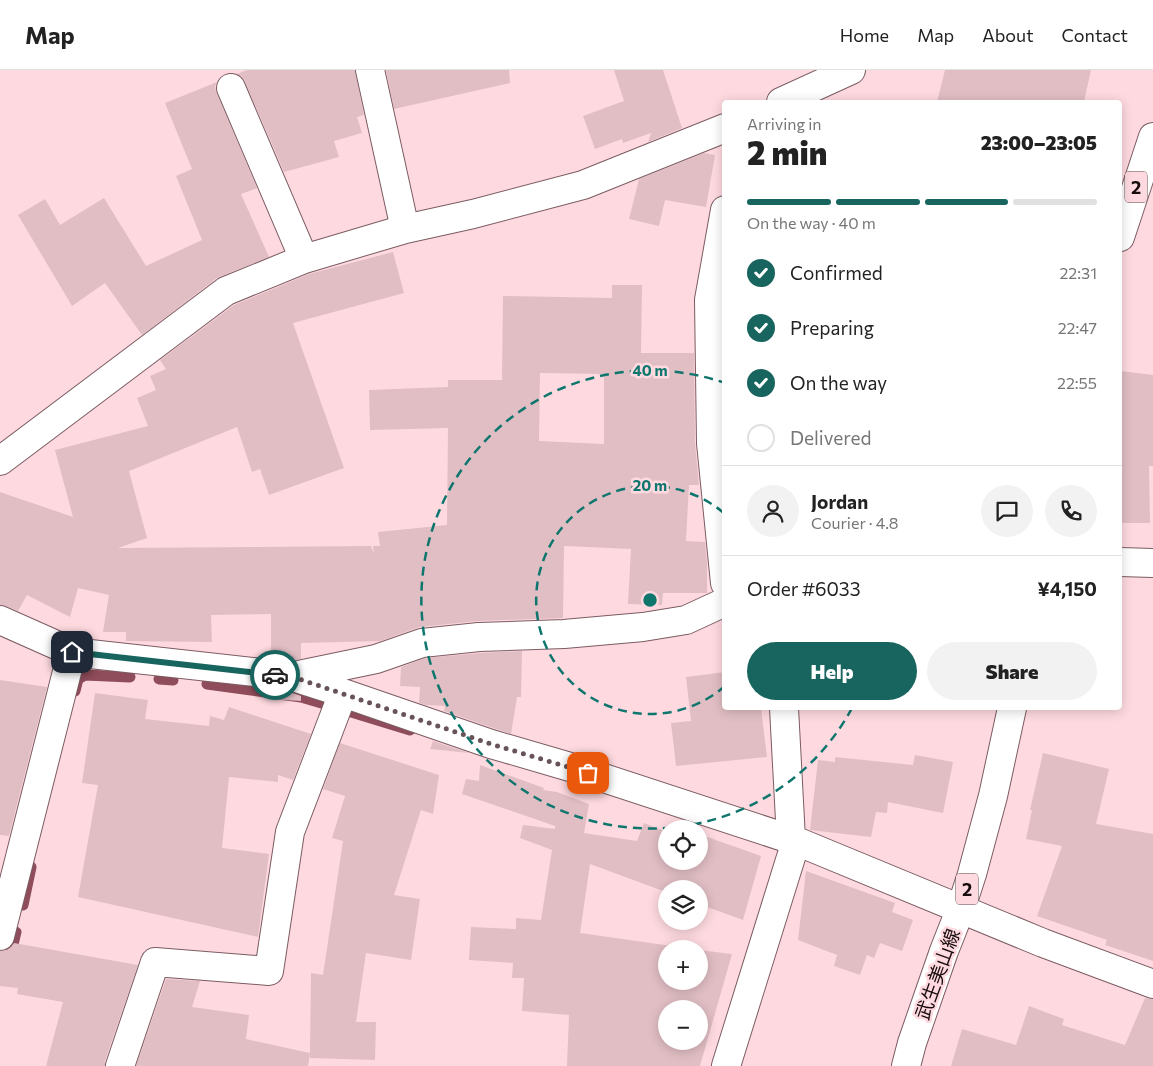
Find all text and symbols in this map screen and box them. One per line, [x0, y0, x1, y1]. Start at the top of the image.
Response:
text: Map [25, 20, 75, 49]
text: Home [840, 24, 889, 46]
text: Map [917, 24, 954, 46]
text: About [982, 24, 1034, 46]
text: Contact [1062, 24, 1128, 46]
text: Arriving in [747, 114, 821, 133]
text: 23:00–23:05 [981, 131, 1097, 154]
text: 2 min [747, 132, 827, 172]
road number: 2 [1125, 171, 1147, 202]
text: On the way · 40 m [747, 213, 876, 232]
icon: check [747, 259, 775, 287]
text: Confirmed [790, 261, 883, 284]
text: 22:31 [1060, 263, 1097, 282]
icon: check [747, 314, 775, 342]
text: Preparing [790, 316, 874, 339]
text: 22:47 [1058, 318, 1097, 337]
text: 40 m [632, 361, 668, 379]
icon: check [747, 369, 775, 397]
text: On the way [790, 371, 887, 394]
text: 22:55 [1057, 373, 1097, 392]
text: Delivered [790, 426, 871, 449]
text: 20 m [633, 476, 667, 494]
button: person [747, 485, 799, 537]
button: chat [981, 485, 1033, 537]
button: phone [1045, 485, 1097, 537]
text: Jordan [811, 490, 868, 513]
text: Courier · 4.8 [811, 513, 898, 532]
text: Order #6033 [747, 577, 861, 600]
text: ¥4,150 [1037, 577, 1097, 600]
centre of rings [641, 591, 659, 609]
pin [51, 631, 93, 673]
icon: home [58, 638, 86, 666]
button: Help [747, 642, 917, 700]
button: Share [927, 642, 1097, 700]
courier [250, 650, 300, 700]
icon: car [261, 661, 289, 689]
pin [567, 752, 609, 794]
icon: bag [574, 759, 602, 787]
map controls [658, 820, 708, 1050]
button: locate [658, 820, 708, 870]
road number: 2 [956, 874, 978, 904]
button: layers [658, 880, 708, 930]
street label: 武生美山線 [910, 925, 964, 1023]
button: + [658, 940, 708, 990]
button: − [658, 1000, 708, 1050]

